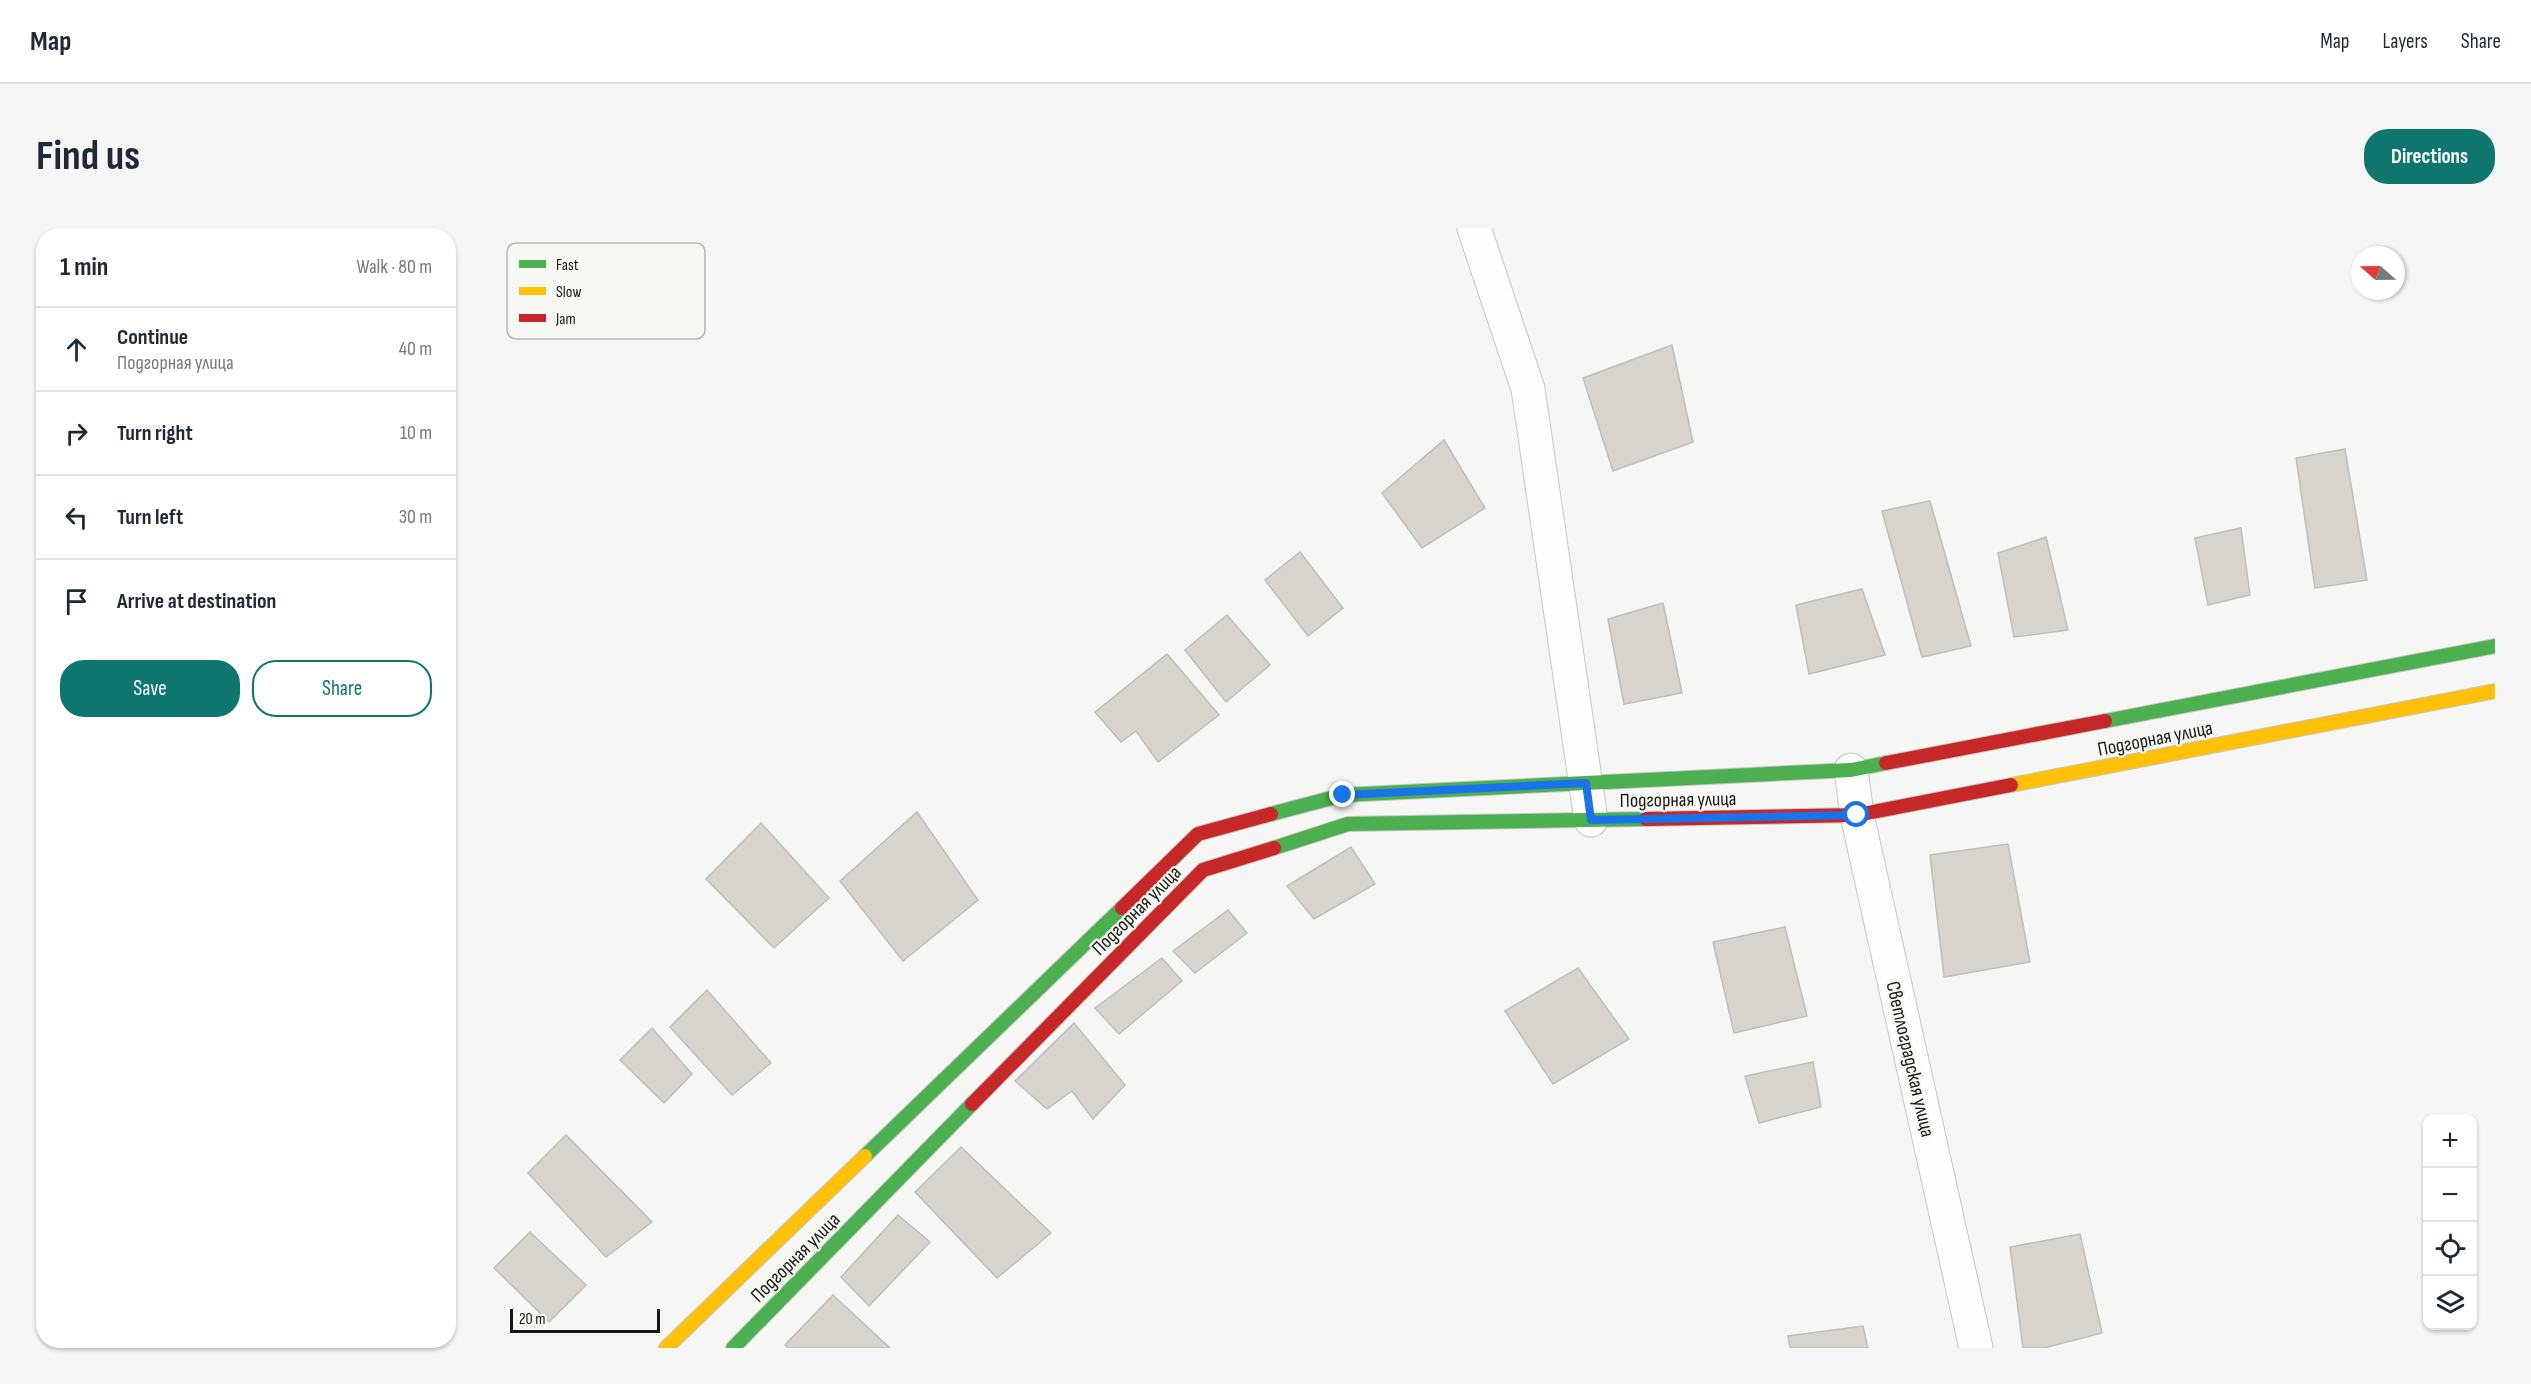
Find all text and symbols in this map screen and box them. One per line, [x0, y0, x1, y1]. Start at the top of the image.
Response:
text: Map [30, 25, 71, 58]
text: Map [2320, 29, 2349, 54]
text: Layers [2382, 29, 2428, 54]
text: Share [2461, 29, 2501, 54]
button: Directions [2364, 129, 2495, 184]
text: Find us [36, 131, 140, 182]
legend [507, 243, 705, 339]
north arrow [2351, 246, 2405, 300]
text: 1 min [60, 252, 108, 283]
text: Walk · 80 m [356, 255, 432, 279]
text: Fast [556, 256, 579, 275]
text: Slow [556, 283, 581, 302]
text: Jam [555, 310, 576, 329]
text: Continue [117, 324, 188, 351]
icon: ahead [60, 333, 93, 366]
text: 40 m [399, 337, 432, 361]
text: Подгорная улица [117, 351, 234, 375]
icon: right [60, 417, 93, 450]
text: Turn right [117, 420, 193, 447]
text: 10 m [400, 421, 432, 445]
icon: left [60, 501, 93, 534]
text: Turn left [117, 504, 183, 531]
text: 30 m [399, 505, 432, 529]
icon: arrive [60, 585, 93, 618]
text: Arrive at destination [117, 588, 276, 615]
button: Save [60, 660, 240, 717]
button: Share [252, 660, 432, 717]
street label: Подгорная улица [2096, 716, 2215, 762]
route end [1329, 781, 1355, 807]
street label: Подгорная улица [1619, 787, 1737, 813]
route start [1843, 801, 1869, 827]
street label: Подгорная улица [1087, 861, 1186, 960]
street label: Светлоградская улица [1880, 979, 1940, 1139]
map controls [2423, 1114, 2477, 1330]
button: + [2423, 1114, 2477, 1168]
button: − [2423, 1168, 2477, 1222]
street label: Подгорная улица [746, 1208, 845, 1307]
button: locate [2423, 1222, 2477, 1276]
button: layers [2423, 1276, 2477, 1330]
scale bar [510, 1306, 660, 1334]
text: 20 m [519, 1310, 546, 1329]

